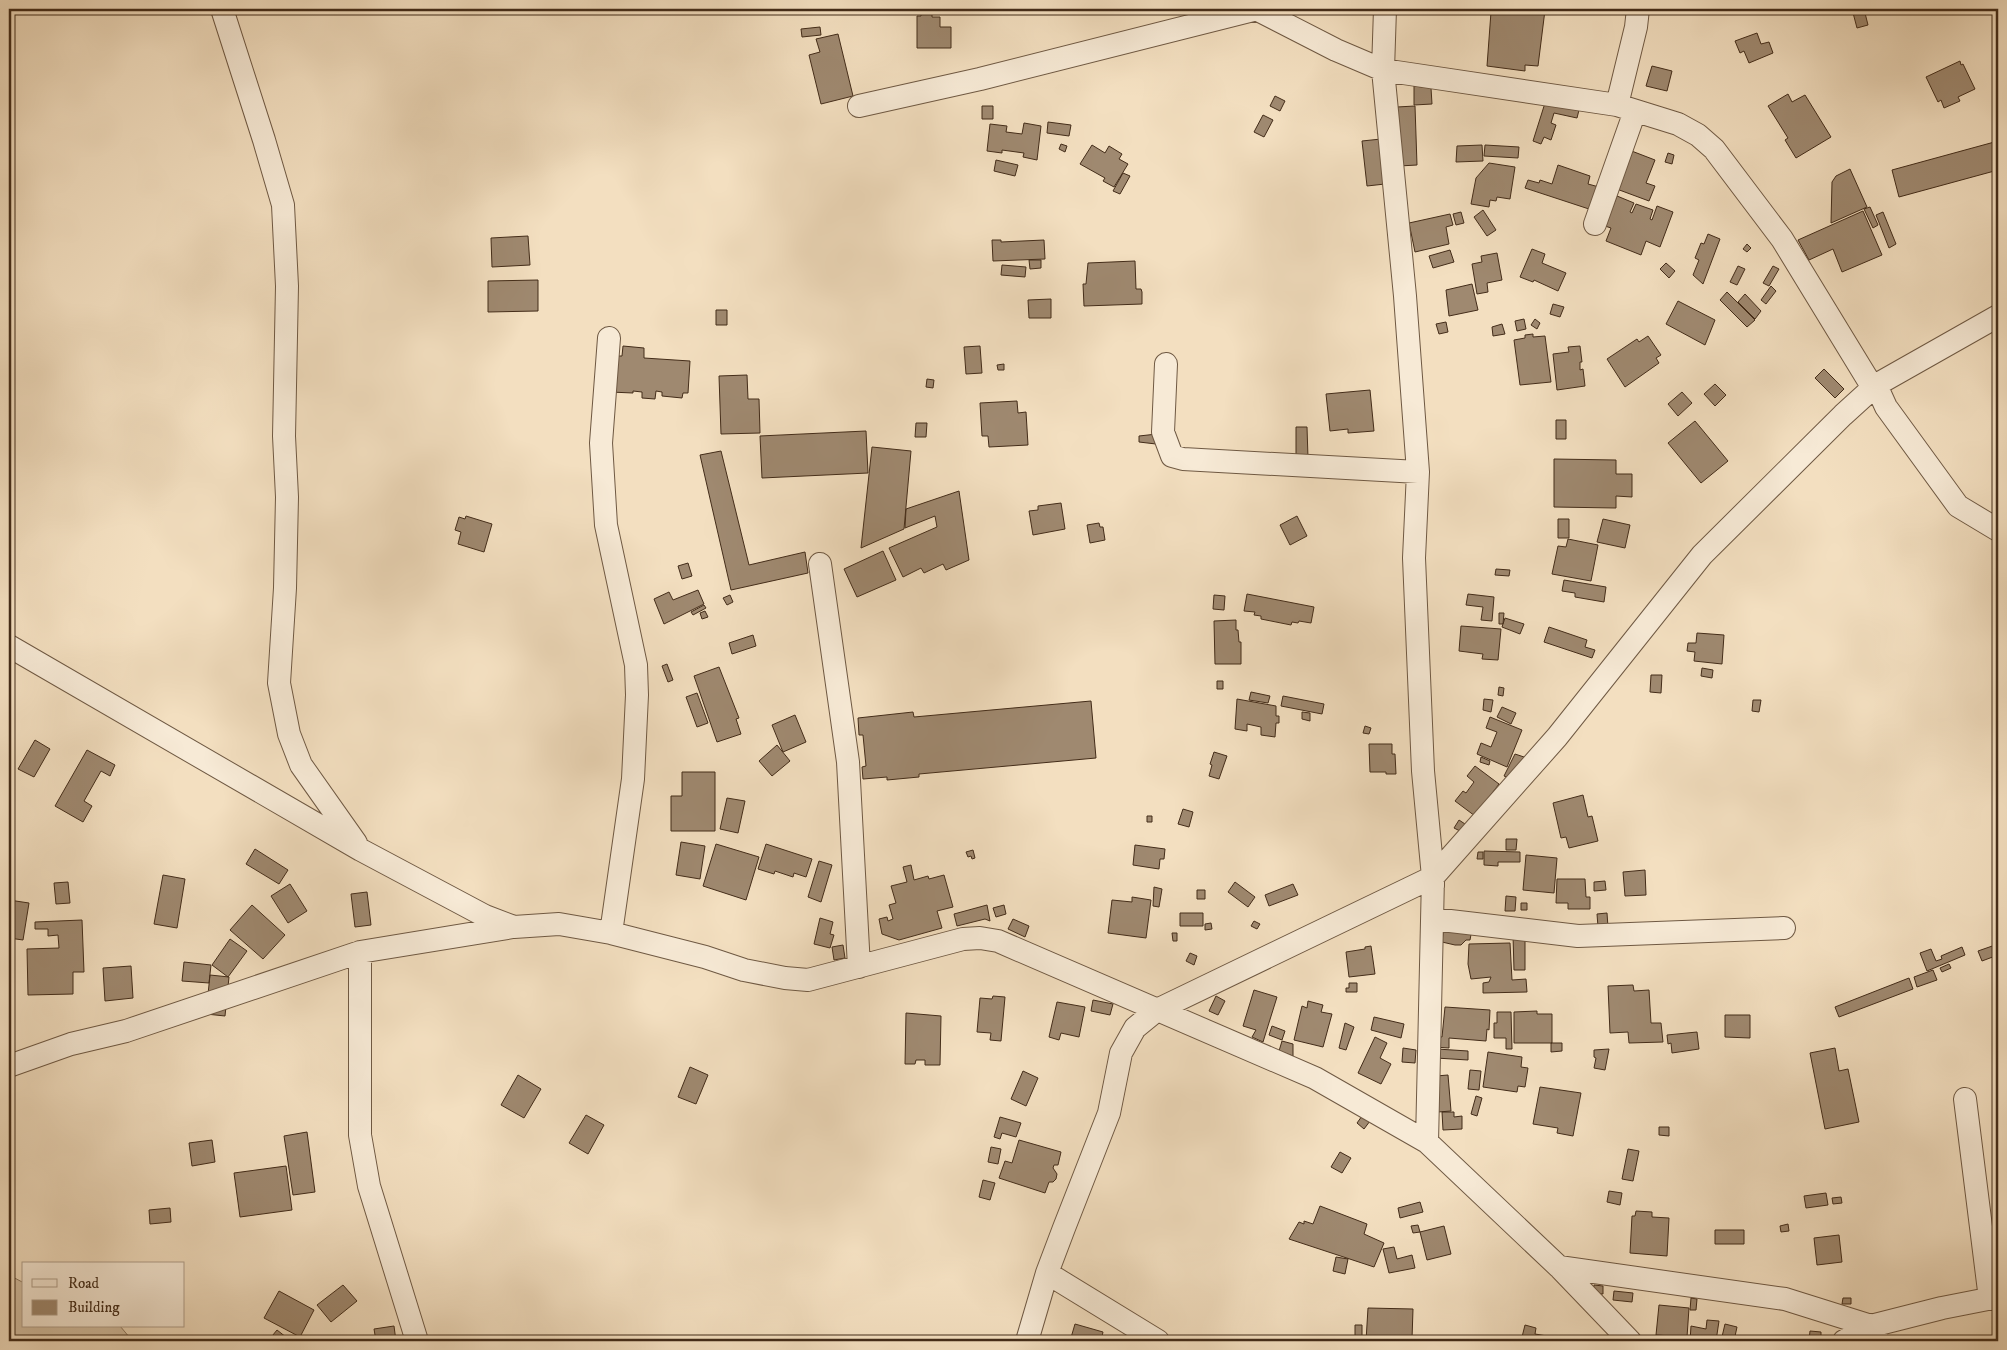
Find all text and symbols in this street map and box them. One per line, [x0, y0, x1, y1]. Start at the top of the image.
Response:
legend [22, 1262, 185, 1328]
text: Road [68, 1274, 100, 1293]
text: Building [68, 1298, 120, 1317]

